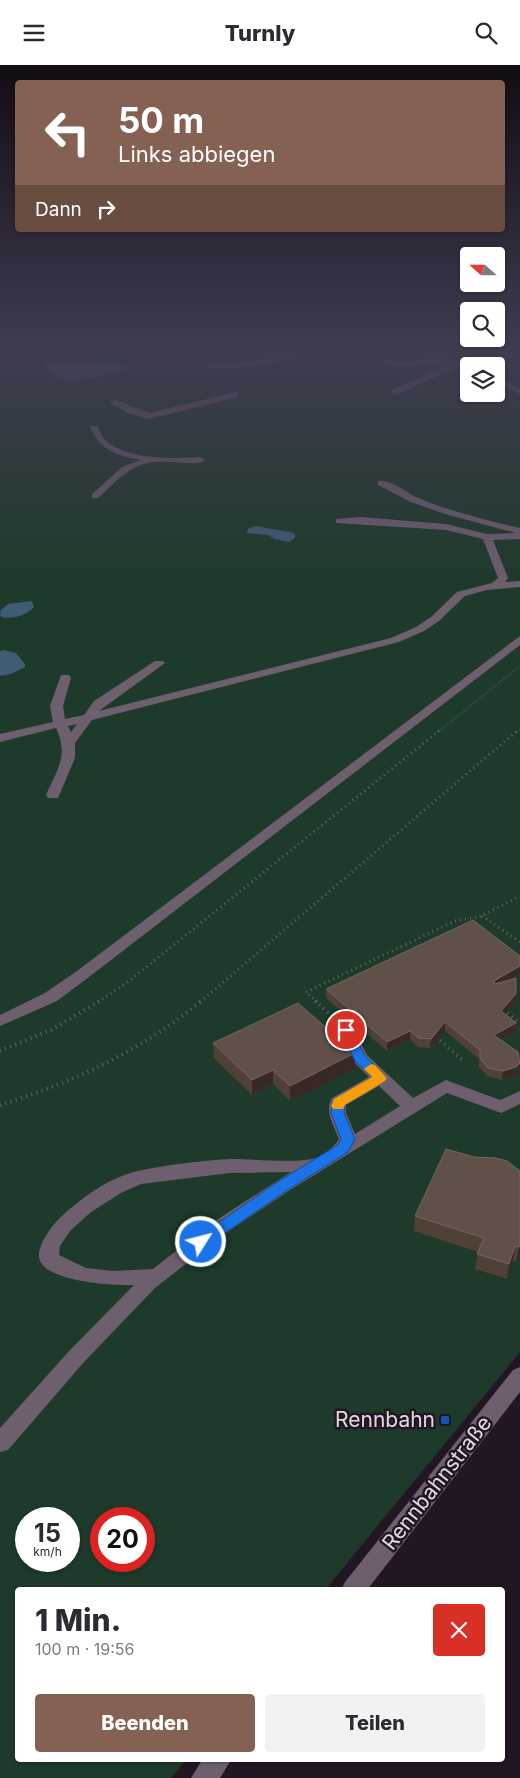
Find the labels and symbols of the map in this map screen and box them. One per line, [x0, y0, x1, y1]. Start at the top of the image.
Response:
north arrow [460, 247, 505, 293]
pin [325, 1009, 367, 1051]
position arrow [174, 1215, 226, 1267]
place label: Rennbahn [335, 1407, 435, 1432]
street label: Rennbahnstraße [377, 1411, 497, 1555]
marker: Rennbahn [439, 1414, 451, 1426]
speed limit sign: 20 [90, 1507, 155, 1572]

